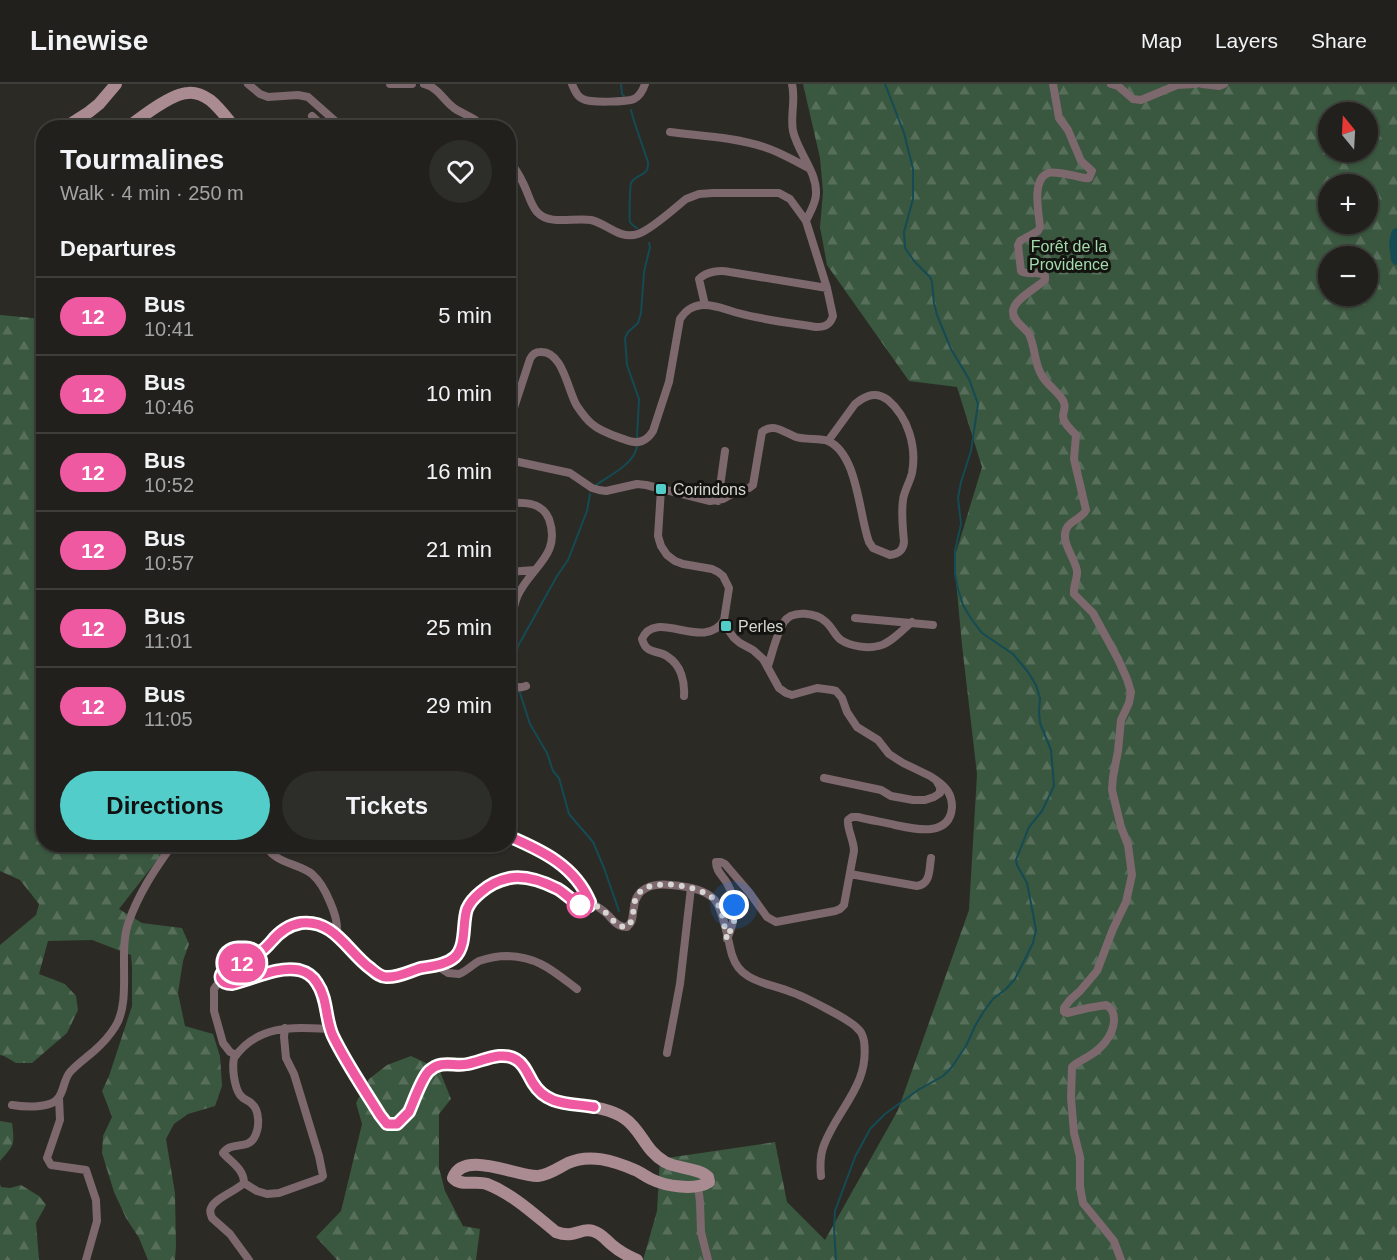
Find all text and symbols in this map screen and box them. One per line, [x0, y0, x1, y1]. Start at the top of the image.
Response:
text: Linewise [30, 25, 148, 56]
text: Map [1141, 29, 1182, 52]
text: Layers [1215, 29, 1278, 52]
text: Share [1311, 29, 1367, 52]
north arrow [1318, 102, 1378, 162]
map controls [1318, 102, 1378, 306]
button: heart [429, 140, 492, 203]
text: Tourmalines [60, 144, 224, 175]
button: + [1318, 174, 1378, 234]
text: Walk · 4 min · 250 m [60, 182, 244, 204]
text: Departures [60, 236, 176, 261]
park label: Forêt de la Providence [1029, 238, 1109, 273]
button: − [1318, 246, 1378, 306]
text: Bus [144, 292, 186, 317]
text: 5 min [438, 303, 492, 328]
text: 12 [81, 305, 105, 328]
text: 10:41 [144, 318, 194, 340]
text: Bus [144, 370, 186, 395]
text: 10 min [426, 381, 492, 406]
text: 12 [81, 383, 105, 406]
text: 10:46 [144, 396, 194, 418]
text: Bus [144, 448, 186, 473]
text: 16 min [426, 459, 492, 484]
text: 12 [81, 461, 105, 484]
text: 10:52 [144, 474, 194, 496]
place label: Corindons [673, 481, 746, 498]
marker: Corindons [654, 482, 668, 496]
text: Bus [144, 526, 186, 551]
text: 21 min [426, 537, 492, 562]
text: 12 [81, 539, 105, 562]
text: 10:57 [144, 552, 194, 574]
text: Bus [144, 604, 186, 629]
text: 25 min [426, 615, 492, 640]
text: 12 [81, 617, 105, 640]
place label: Perles [738, 618, 783, 635]
marker: Perles [719, 619, 733, 633]
text: 11:01 [144, 630, 193, 652]
text: Bus [144, 682, 186, 707]
text: 29 min [426, 693, 492, 718]
text: 12 [81, 695, 105, 718]
text: 11:05 [144, 708, 193, 730]
button: Directions [60, 771, 270, 840]
button: Tickets [282, 771, 492, 840]
your location [719, 890, 749, 920]
unlabelled marker [567, 892, 593, 918]
line badge: 12 [215, 944, 269, 982]
text: 12 [230, 952, 254, 975]

